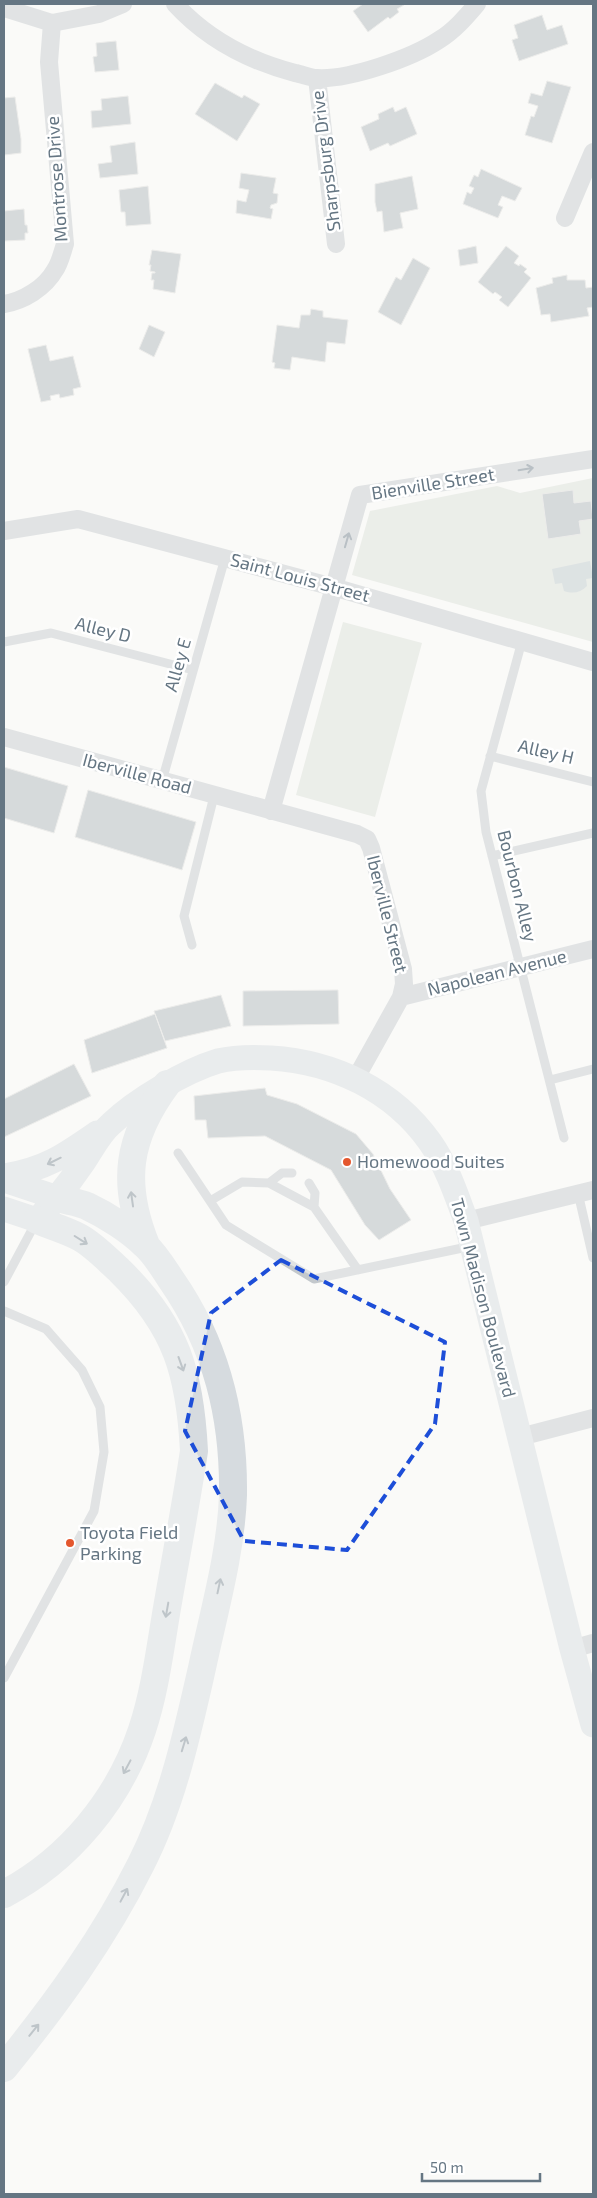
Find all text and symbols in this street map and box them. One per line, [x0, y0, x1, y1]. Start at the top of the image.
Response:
street label: Sharpsburg Drive [305, 89, 345, 233]
street label: Montrose Drive [41, 115, 71, 243]
street label: Bienville Street [370, 462, 496, 504]
one-way arrow [518, 464, 534, 474]
one-way arrow [343, 532, 352, 548]
street label: Saint Louis Street [228, 548, 372, 606]
street label: Alley D [73, 612, 133, 647]
street label: Alley E [159, 635, 195, 694]
street label: Alley H [516, 734, 576, 768]
street label: Iberville Road [80, 748, 194, 798]
street label: Bourbon Alley [493, 828, 543, 944]
street label: Iberville Street [363, 853, 413, 975]
street label: Napolean Avenue [425, 944, 569, 1000]
place label: Homewood Suites [357, 1150, 505, 1172]
marker: Homewood Suites [341, 1156, 353, 1168]
one-way arrow [47, 1157, 62, 1167]
one-way arrow [127, 1191, 137, 1207]
street label: Town Madison Boulevard [447, 1196, 521, 1400]
one-way arrow [74, 1235, 88, 1245]
one-way arrow [177, 1356, 186, 1371]
place label: Toyota Field Parking [80, 1521, 178, 1564]
marker: Toyota Field Parking [64, 1537, 76, 1549]
one-way arrow [215, 1578, 225, 1594]
one-way arrow [161, 1602, 171, 1618]
one-way arrow [179, 1737, 189, 1753]
one-way arrow [121, 1759, 131, 1773]
one-way arrow [120, 1888, 129, 1903]
one-way arrow [29, 2024, 40, 2037]
scale bar [422, 2150, 540, 2182]
text: 50 m [430, 2158, 464, 2176]

